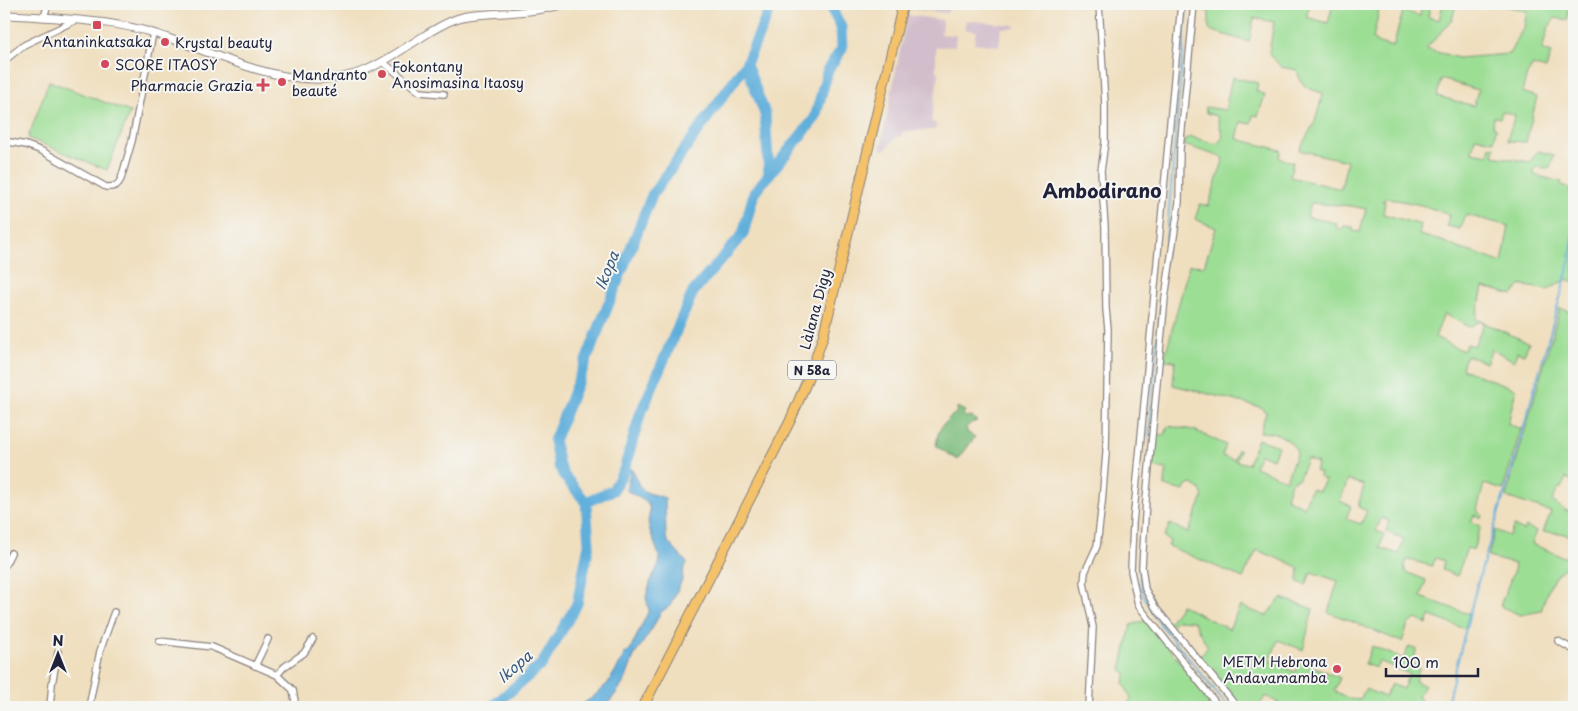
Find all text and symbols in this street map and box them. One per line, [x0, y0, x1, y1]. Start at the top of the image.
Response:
marker: Antaninkatsaka [91, 19, 103, 31]
place label: Antaninkatsaka [42, 31, 152, 52]
place label: Krystal beauty [175, 32, 273, 53]
marker: Krystal beauty [159, 36, 171, 48]
place label: SCORE ITAOSY [115, 54, 218, 75]
place label: Fokontany Anosimasina Itaosy [392, 56, 524, 93]
marker: SCORE ITAOSY [99, 58, 111, 70]
place label: Mandranto beauté [292, 64, 367, 101]
marker: Fokontany Anosimasina Itaosy [376, 68, 388, 80]
place label: Pharmacie Grazia [131, 75, 253, 96]
marker: Mandranto beauté [276, 76, 288, 88]
marker: Pharmacie Grazia [257, 79, 269, 91]
district label: Ambodirano [1043, 176, 1161, 204]
water label: Ikopa [588, 246, 624, 293]
street label: Làlana Digy [794, 266, 836, 352]
road number: N 58a [788, 360, 836, 380]
north arrow [32, 628, 82, 678]
text: N [52, 630, 64, 651]
water label: Ikopa [491, 644, 537, 688]
scale bar [1386, 646, 1478, 678]
text: 100 m [1393, 650, 1439, 673]
place label: METM Hebrona Andavamamba [1222, 651, 1327, 688]
marker: METM Hebrona Andavamamba [1331, 663, 1343, 675]

